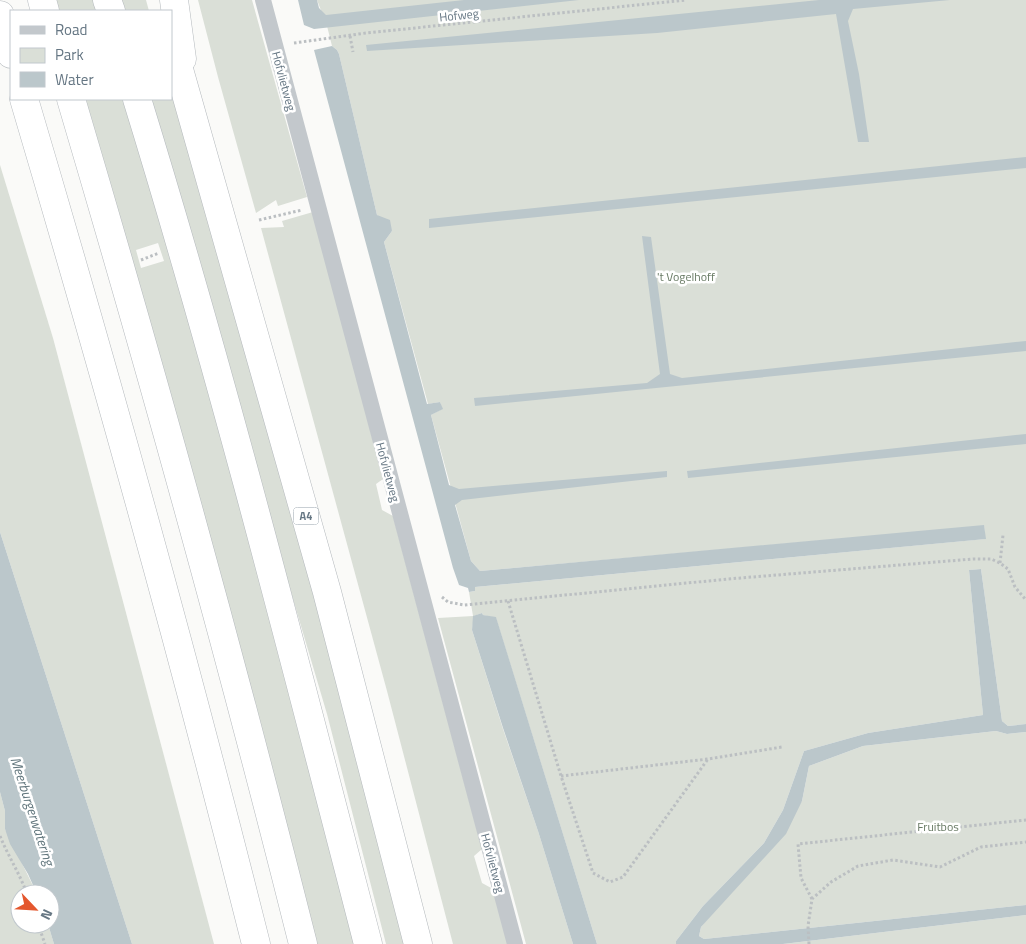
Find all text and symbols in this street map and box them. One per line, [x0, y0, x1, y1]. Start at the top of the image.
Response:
street label: Hofweg [438, 3, 480, 27]
legend [10, 10, 172, 100]
text: Road [55, 18, 87, 41]
text: Park [55, 43, 84, 66]
street label: Hofvlietweg [267, 49, 301, 113]
text: Water [55, 68, 94, 91]
park label: 't Vogelhoff [657, 267, 715, 286]
street label: Hofvlietweg [371, 440, 405, 504]
road number: A4 [294, 508, 318, 524]
water label: Meerburgerwatering [6, 754, 61, 869]
park label: Fruitbos [917, 817, 959, 836]
street label: Hofvlietweg [476, 831, 510, 895]
north arrow [10, 884, 60, 934]
text: N [36, 906, 59, 924]

